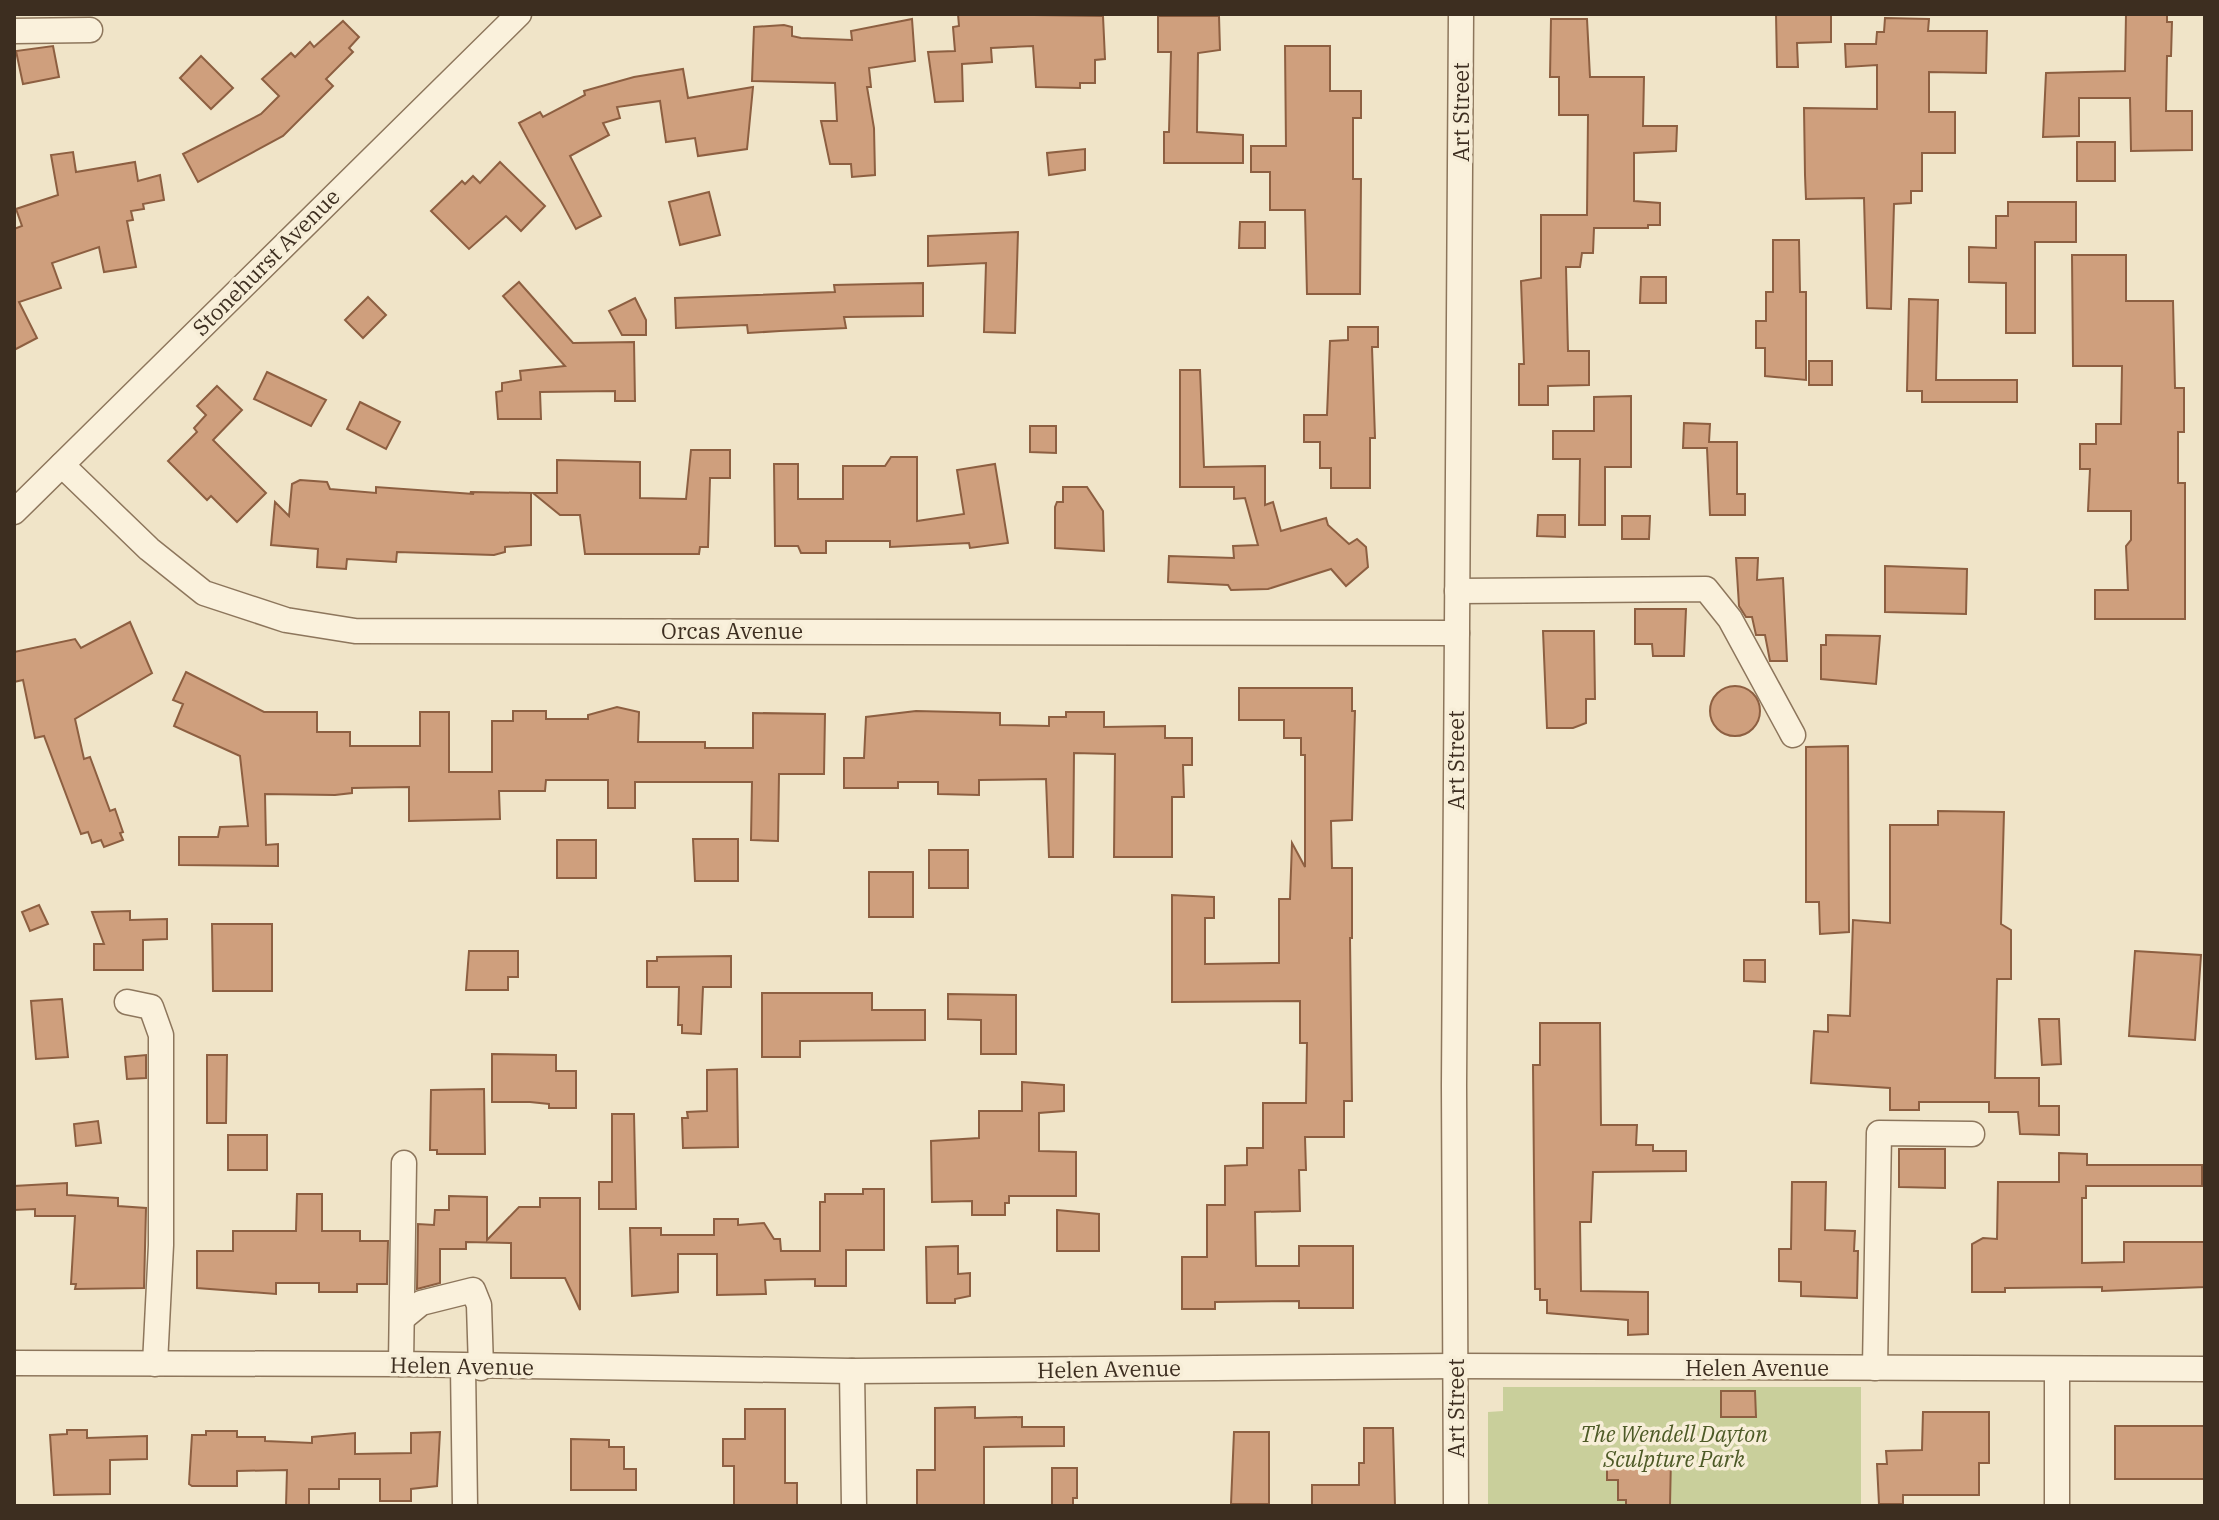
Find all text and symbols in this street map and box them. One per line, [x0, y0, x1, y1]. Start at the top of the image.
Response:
street label: Art Street [1446, 62, 1475, 162]
street label: Stonehurst Avenue [186, 182, 345, 341]
street label: Orcas Avenue [661, 616, 803, 645]
street label: Art Street [1441, 710, 1470, 810]
street label: Helen Avenue [390, 1350, 534, 1381]
street label: Helen Avenue [1037, 1353, 1181, 1384]
street label: Helen Avenue [1685, 1353, 1829, 1382]
street label: Art Street [1441, 1358, 1470, 1458]
park label: The Wendell Dayton Sculpture Park [1580, 1419, 1768, 1473]

